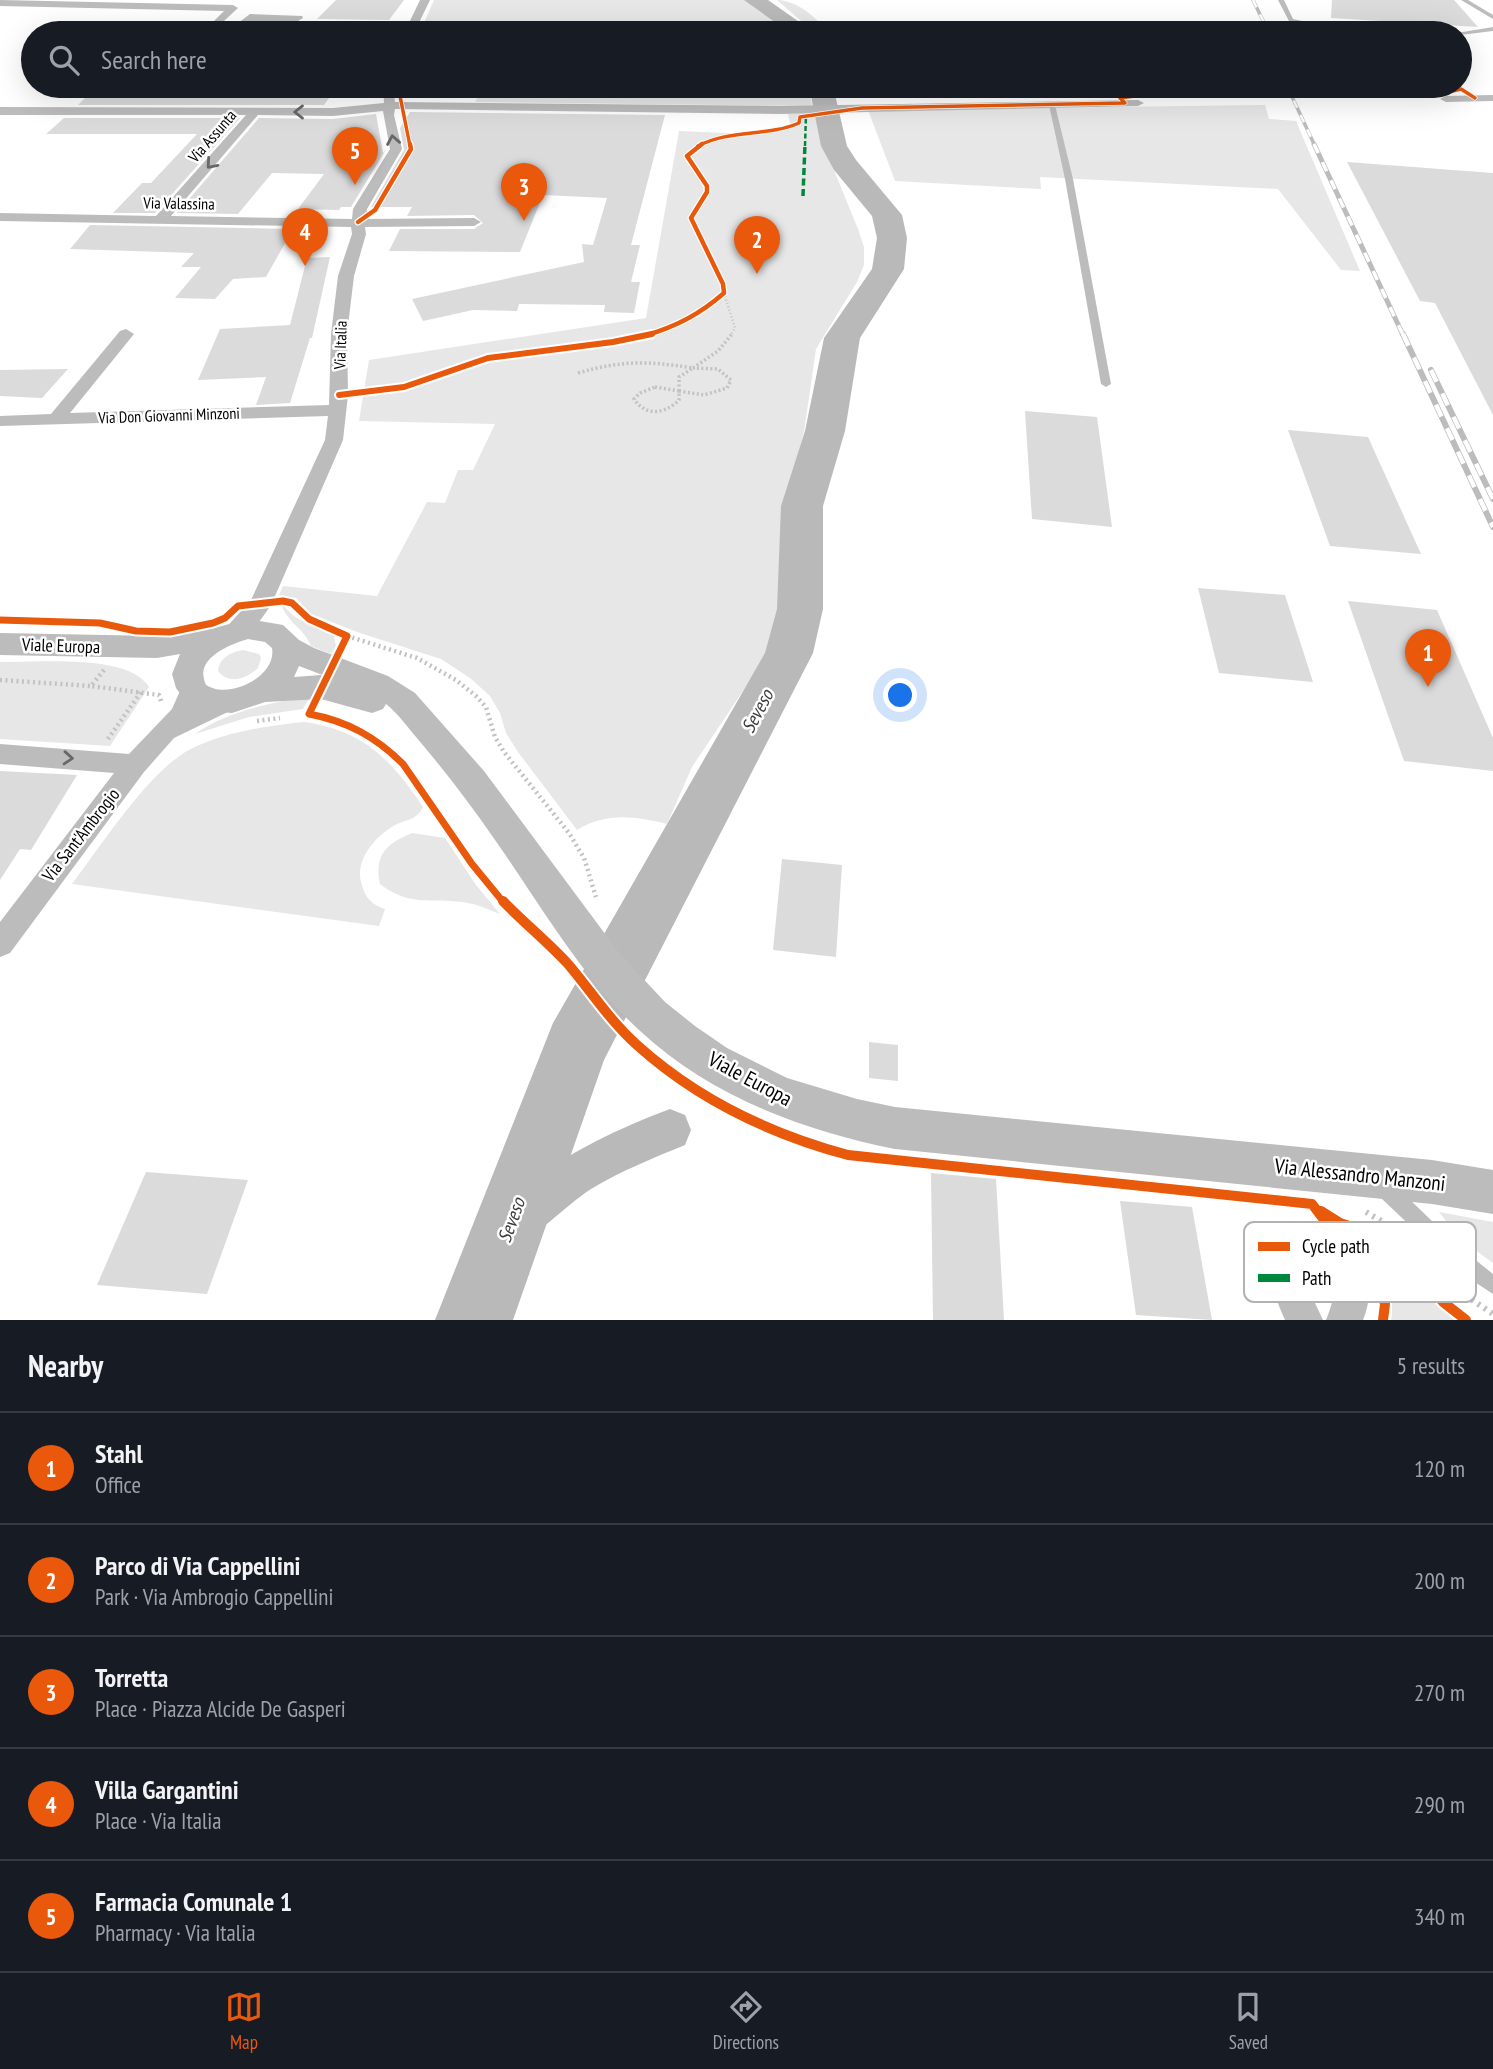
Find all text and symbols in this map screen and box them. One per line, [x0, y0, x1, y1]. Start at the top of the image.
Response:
search box [21, 21, 1472, 98]
icon: search [45, 41, 83, 79]
text: Search here [101, 43, 207, 76]
one-way arrow [293, 104, 303, 120]
street label: Via Assunta [183, 106, 240, 167]
pin: 5 [332, 127, 378, 185]
one-way arrow [386, 134, 401, 146]
one-way arrow [207, 156, 219, 169]
pin: 3 [501, 163, 547, 221]
street label: Via Valassina [142, 192, 215, 214]
pin: 4 [282, 208, 328, 266]
pin: 2 [734, 216, 780, 274]
street label: Via Italia [329, 320, 351, 371]
street label: Via Don Giovanni Minzoni [97, 403, 240, 428]
pin: 1 [1405, 629, 1451, 687]
street label: Viale Europa [21, 633, 100, 658]
your location [883, 678, 917, 712]
water label: Seveso [736, 684, 779, 737]
one-way arrow [63, 750, 74, 765]
street label: Via Sant'Ambrogio [36, 783, 124, 887]
street label: Viale Europa [703, 1045, 797, 1112]
street label: Via Alessandro Manzoni [1272, 1152, 1447, 1197]
water label: Seveso [492, 1193, 531, 1245]
legend [1244, 1222, 1476, 1302]
text: Cycle path [1302, 1234, 1370, 1258]
text: Path [1302, 1266, 1331, 1290]
text: Nearby [28, 1346, 103, 1385]
text: 5 results [1397, 1351, 1465, 1380]
text: Stahl [95, 1437, 143, 1470]
text: 1 [46, 1454, 57, 1483]
text: 120 m [1414, 1454, 1465, 1483]
text: Office [95, 1470, 141, 1499]
text: Parco di Via Cappellini [95, 1549, 300, 1582]
text: 2 [46, 1566, 57, 1595]
text: 200 m [1414, 1566, 1465, 1595]
text: Park · Via Ambrogio Cappellini [95, 1582, 333, 1611]
text: Torretta [95, 1661, 168, 1694]
text: 3 [46, 1678, 57, 1707]
text: 270 m [1414, 1678, 1465, 1707]
text: Place · Piazza Alcide De Gasperi [95, 1694, 346, 1723]
text: Villa Gargantini [95, 1773, 239, 1806]
text: 4 [46, 1790, 57, 1819]
text: 290 m [1414, 1790, 1465, 1819]
text: Place · Via Italia [95, 1806, 221, 1835]
text: Farmacia Comunale 1 [95, 1885, 292, 1918]
text: 5 [46, 1902, 57, 1931]
text: 340 m [1414, 1902, 1465, 1931]
text: Pharmacy · Via Italia [95, 1918, 255, 1947]
tab: Map [225, 1988, 263, 2054]
tab: Directions [713, 1988, 779, 2054]
tab: Saved [1229, 1988, 1268, 2054]

